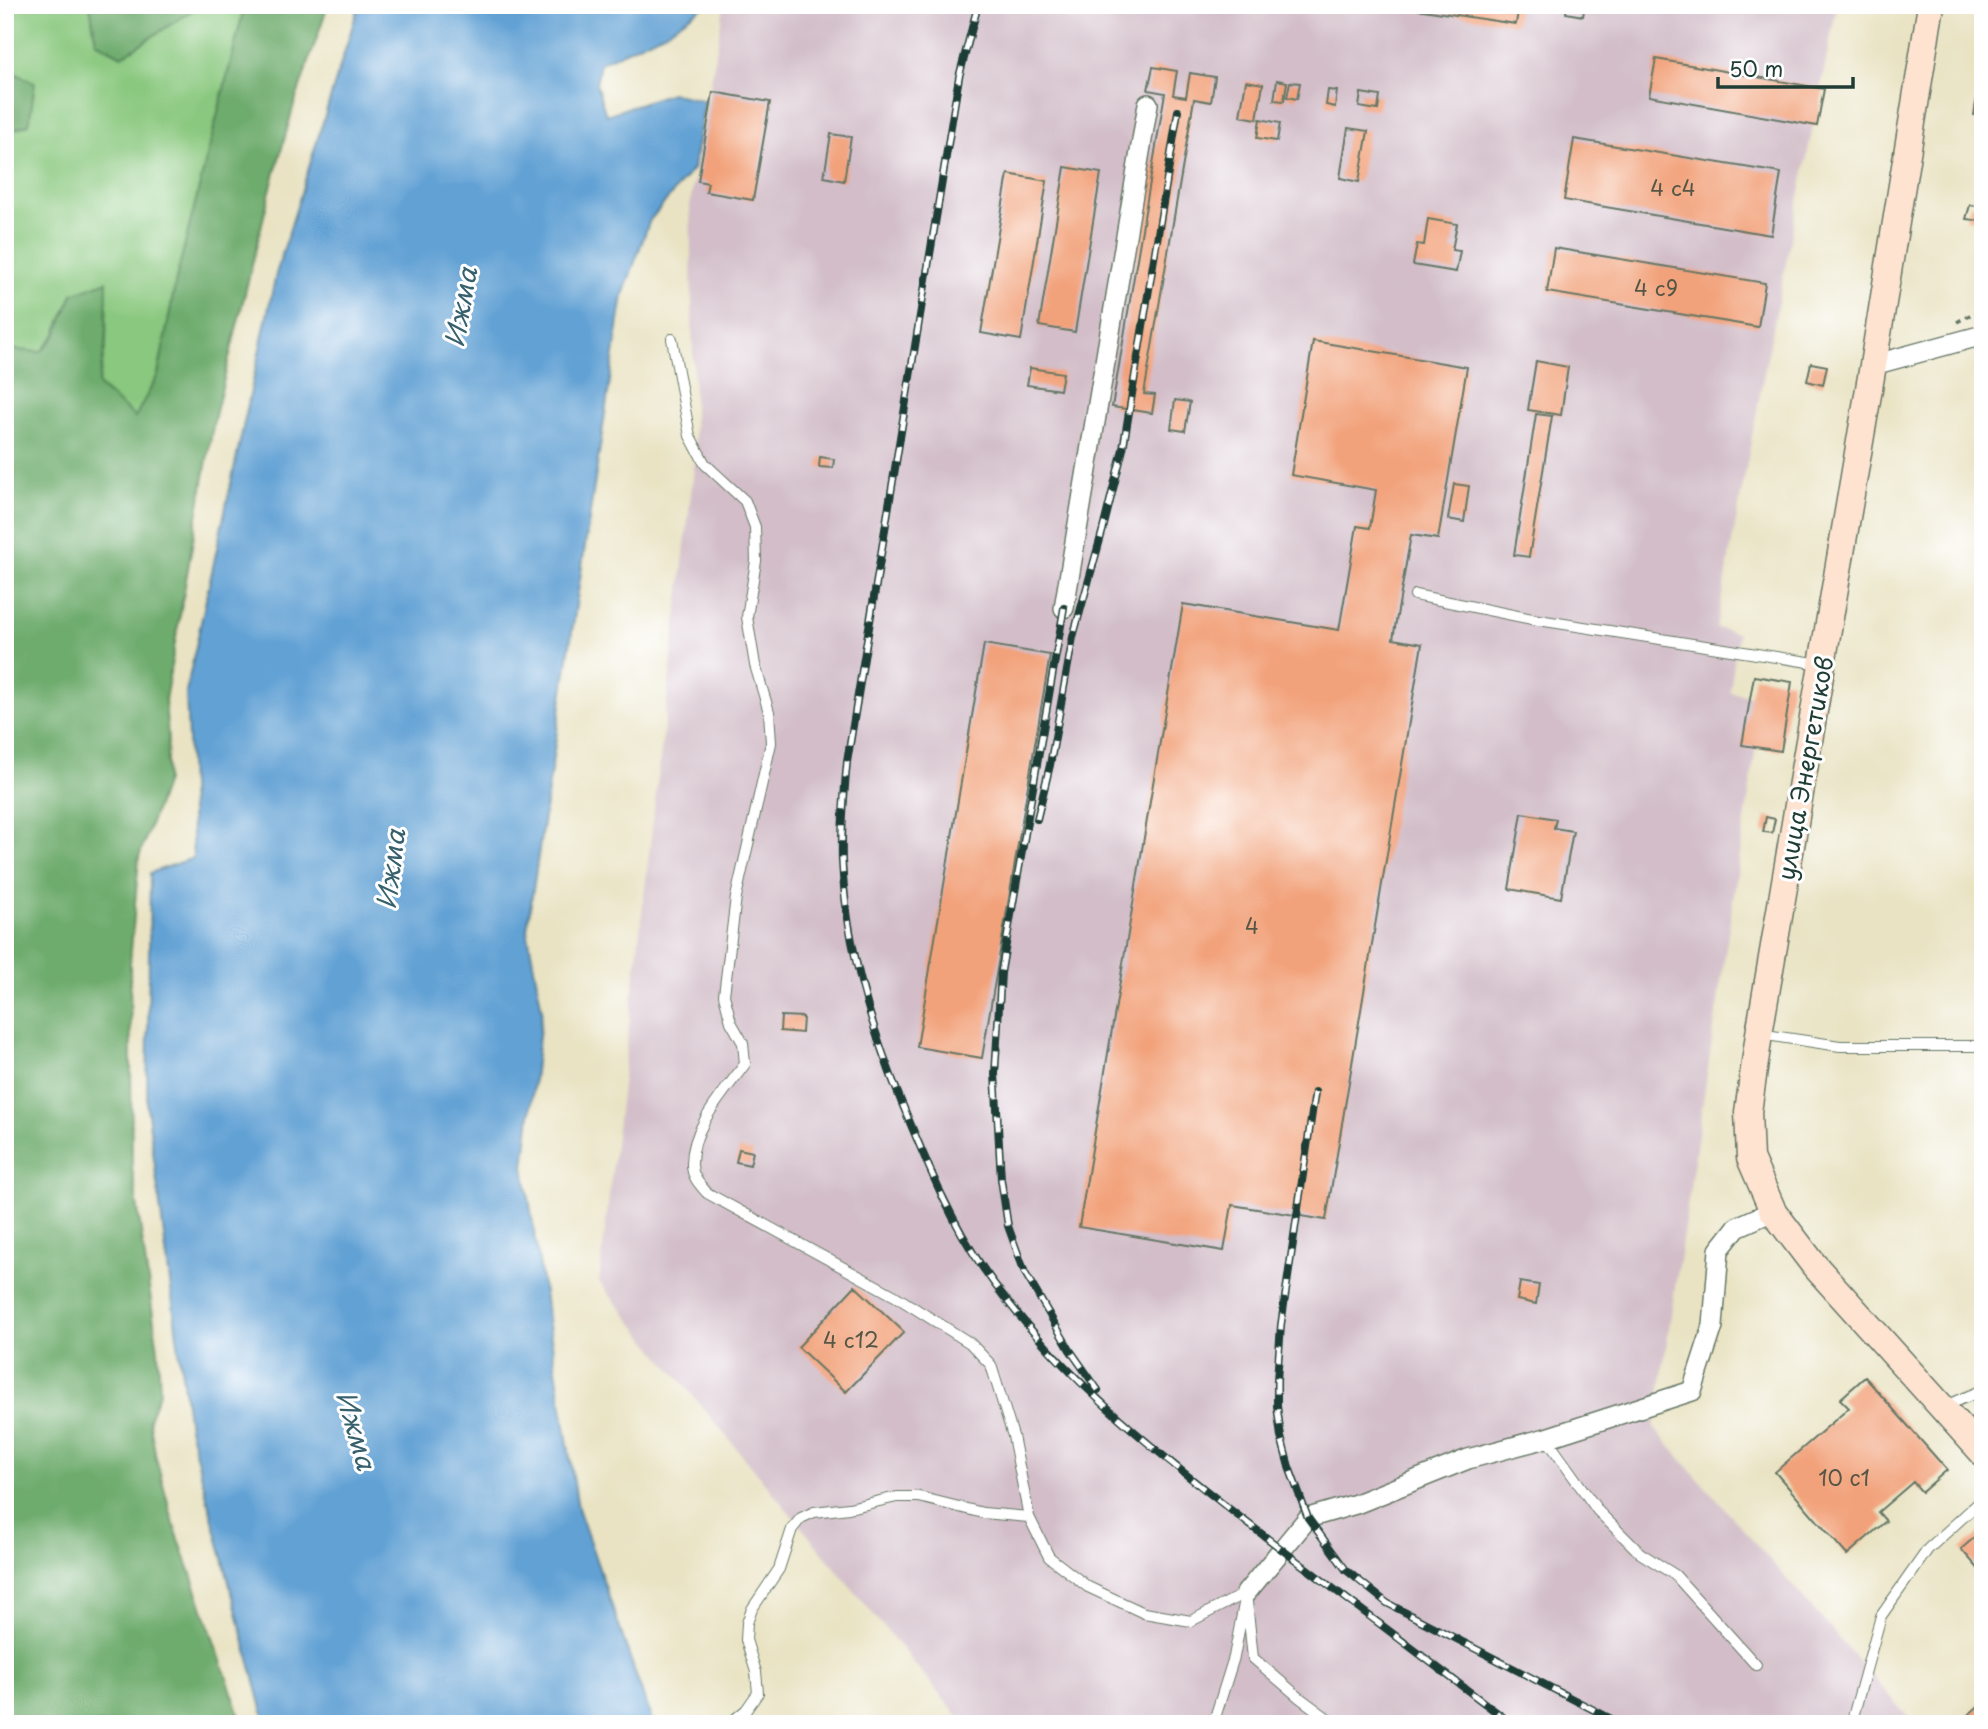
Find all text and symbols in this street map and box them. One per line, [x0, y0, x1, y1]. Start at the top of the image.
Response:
scale bar [1718, 46, 1853, 90]
text: 50 m [1729, 52, 1783, 84]
house number: 4 с4 [1650, 171, 1696, 203]
water label: Ижма [434, 264, 486, 350]
house number: 4 с9 [1634, 271, 1678, 303]
street label: улица Энергетиков [1767, 653, 1841, 883]
water label: Ижма [366, 826, 414, 911]
house number: 4 [1245, 909, 1259, 941]
house number: 4 с12 [823, 1323, 879, 1355]
water label: Ижма [327, 1386, 387, 1475]
house number: 10 с1 [1818, 1461, 1870, 1493]

